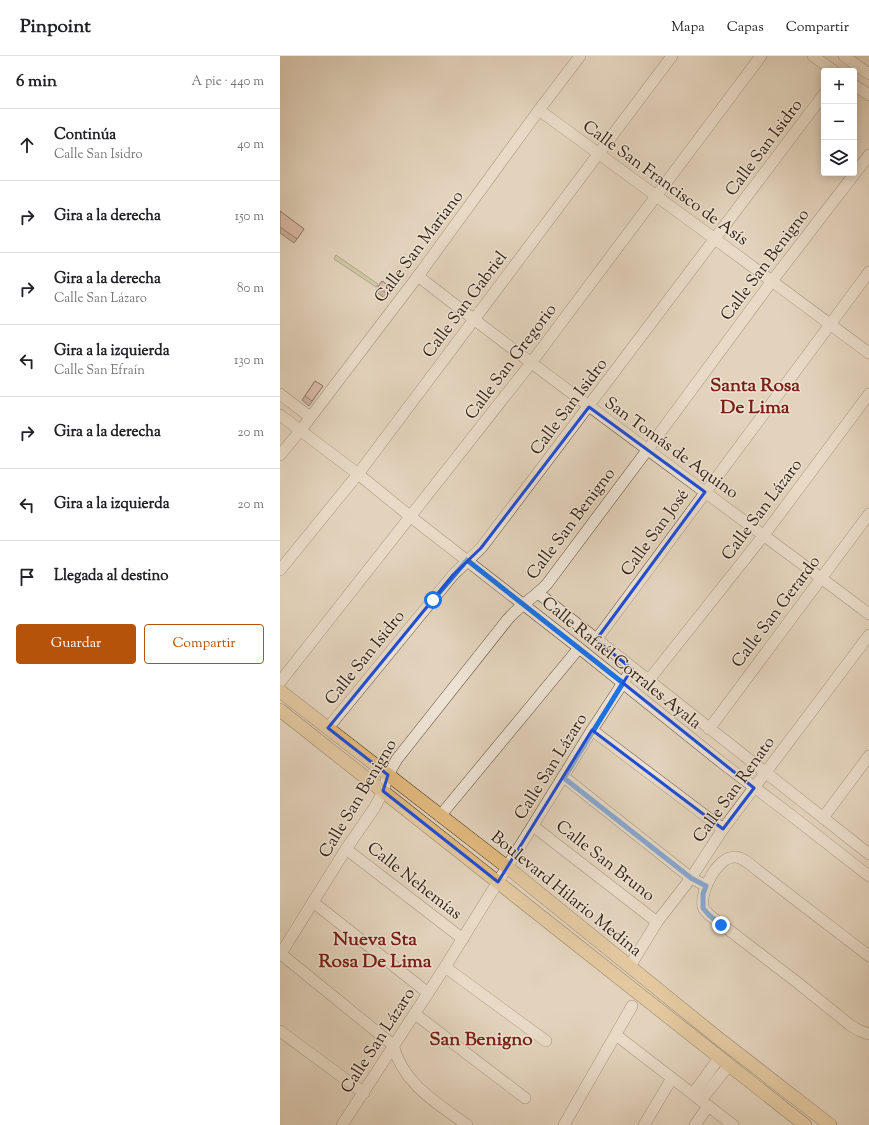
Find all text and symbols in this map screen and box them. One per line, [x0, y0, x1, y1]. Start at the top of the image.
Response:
text: Pinpoint [20, 14, 91, 41]
text: Mapa [671, 18, 705, 38]
text: Capas [727, 18, 764, 38]
text: Compartir [786, 18, 849, 38]
map controls [821, 68, 857, 176]
button: + [821, 68, 857, 104]
text: 6 min [16, 70, 57, 94]
text: A pie · 440 m [192, 73, 264, 91]
street label: Calle San Isidro [720, 95, 809, 202]
button: − [821, 104, 857, 140]
street label: Calle San Francisco de Asís [577, 115, 753, 252]
text: Continúa [54, 125, 116, 146]
icon: ahead [16, 134, 38, 156]
text: 40 m [237, 136, 264, 154]
button: layers [821, 140, 857, 176]
text: Calle San Isidro [54, 146, 143, 164]
street label: Calle San Mariano [369, 186, 470, 308]
street label: Calle San Benigno [715, 204, 816, 326]
icon: right [16, 206, 38, 228]
text: Gira a la derecha [54, 206, 161, 227]
text: 150 m [235, 208, 264, 226]
street label: Calle San Gabriel [417, 247, 514, 364]
text: Gira a la derecha [54, 269, 161, 290]
icon: right [16, 278, 38, 300]
text: 80 m [237, 280, 264, 298]
text: Calle San Lázaro [54, 290, 147, 308]
street label: Calle San Gregorio [460, 299, 563, 425]
text: Gira a la izquierda [54, 341, 170, 362]
icon: left [16, 350, 38, 372]
text: 130 m [234, 352, 264, 370]
street label: Calle San Isidro [525, 354, 614, 461]
text: Calle San Efraín [54, 362, 145, 380]
district label: Santa Rosa De Lima [710, 373, 800, 422]
street label: San Tomás de Aquino [599, 392, 743, 506]
icon: right [16, 422, 38, 444]
text: Gira a la derecha [54, 422, 161, 443]
text: 20 m [238, 424, 264, 442]
street label: Calle San Lázaro [716, 454, 809, 566]
street label: Calle San Benigno [521, 463, 622, 585]
street label: Calle San José [616, 485, 696, 582]
icon: left [16, 494, 38, 516]
text: Gira a la izquierda [54, 494, 170, 515]
text: 20 m [238, 496, 264, 514]
street label: Calle San Gerardo [726, 551, 827, 673]
icon: arrive [16, 566, 38, 588]
text: Llegada al destino [54, 566, 169, 587]
route start [424, 591, 442, 609]
street label: Calle Rafaél Corrales Ayala [536, 591, 706, 736]
street label: Calle San Isidro [320, 606, 411, 711]
button: Guardar [16, 624, 136, 664]
button: Compartir [144, 624, 264, 664]
street label: Calle San Lázaro [509, 709, 594, 825]
street label: Calle San Renato [688, 732, 781, 848]
street label: Calle San Benigno [314, 735, 404, 863]
street label: Calle San Bruno [550, 815, 659, 908]
street label: Boulevard Hilario Medina [485, 826, 647, 963]
street label: Calle Nehemías [361, 837, 467, 926]
route end [712, 916, 730, 934]
district label: Nueva Sta Rosa De Lima [318, 927, 432, 976]
street label: Calle San Lázaro [336, 984, 422, 1099]
district label: San Benigno [429, 1027, 533, 1054]

